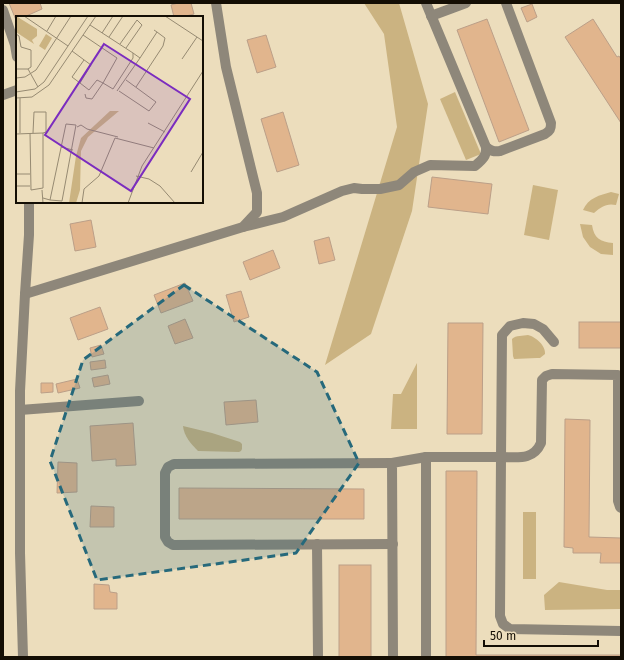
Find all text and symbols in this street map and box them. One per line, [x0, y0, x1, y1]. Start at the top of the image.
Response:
inset map [16, 16, 203, 203]
scale bar [484, 622, 598, 648]
text: 50 m [490, 629, 516, 643]

